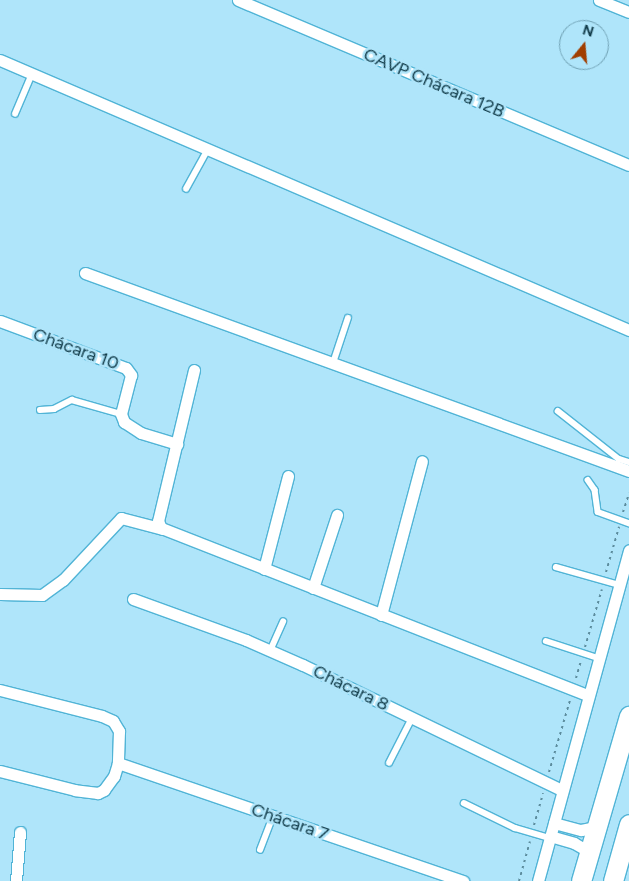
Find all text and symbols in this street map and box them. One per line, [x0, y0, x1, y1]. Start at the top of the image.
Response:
north arrow [559, 20, 609, 70]
text: N [581, 21, 596, 41]
street label: CAVP Chácara 12B [360, 44, 508, 122]
street label: Chácara 10 [30, 323, 122, 375]
street label: Chácara 8 [309, 660, 393, 716]
street label: Chácara 7 [248, 799, 332, 845]

